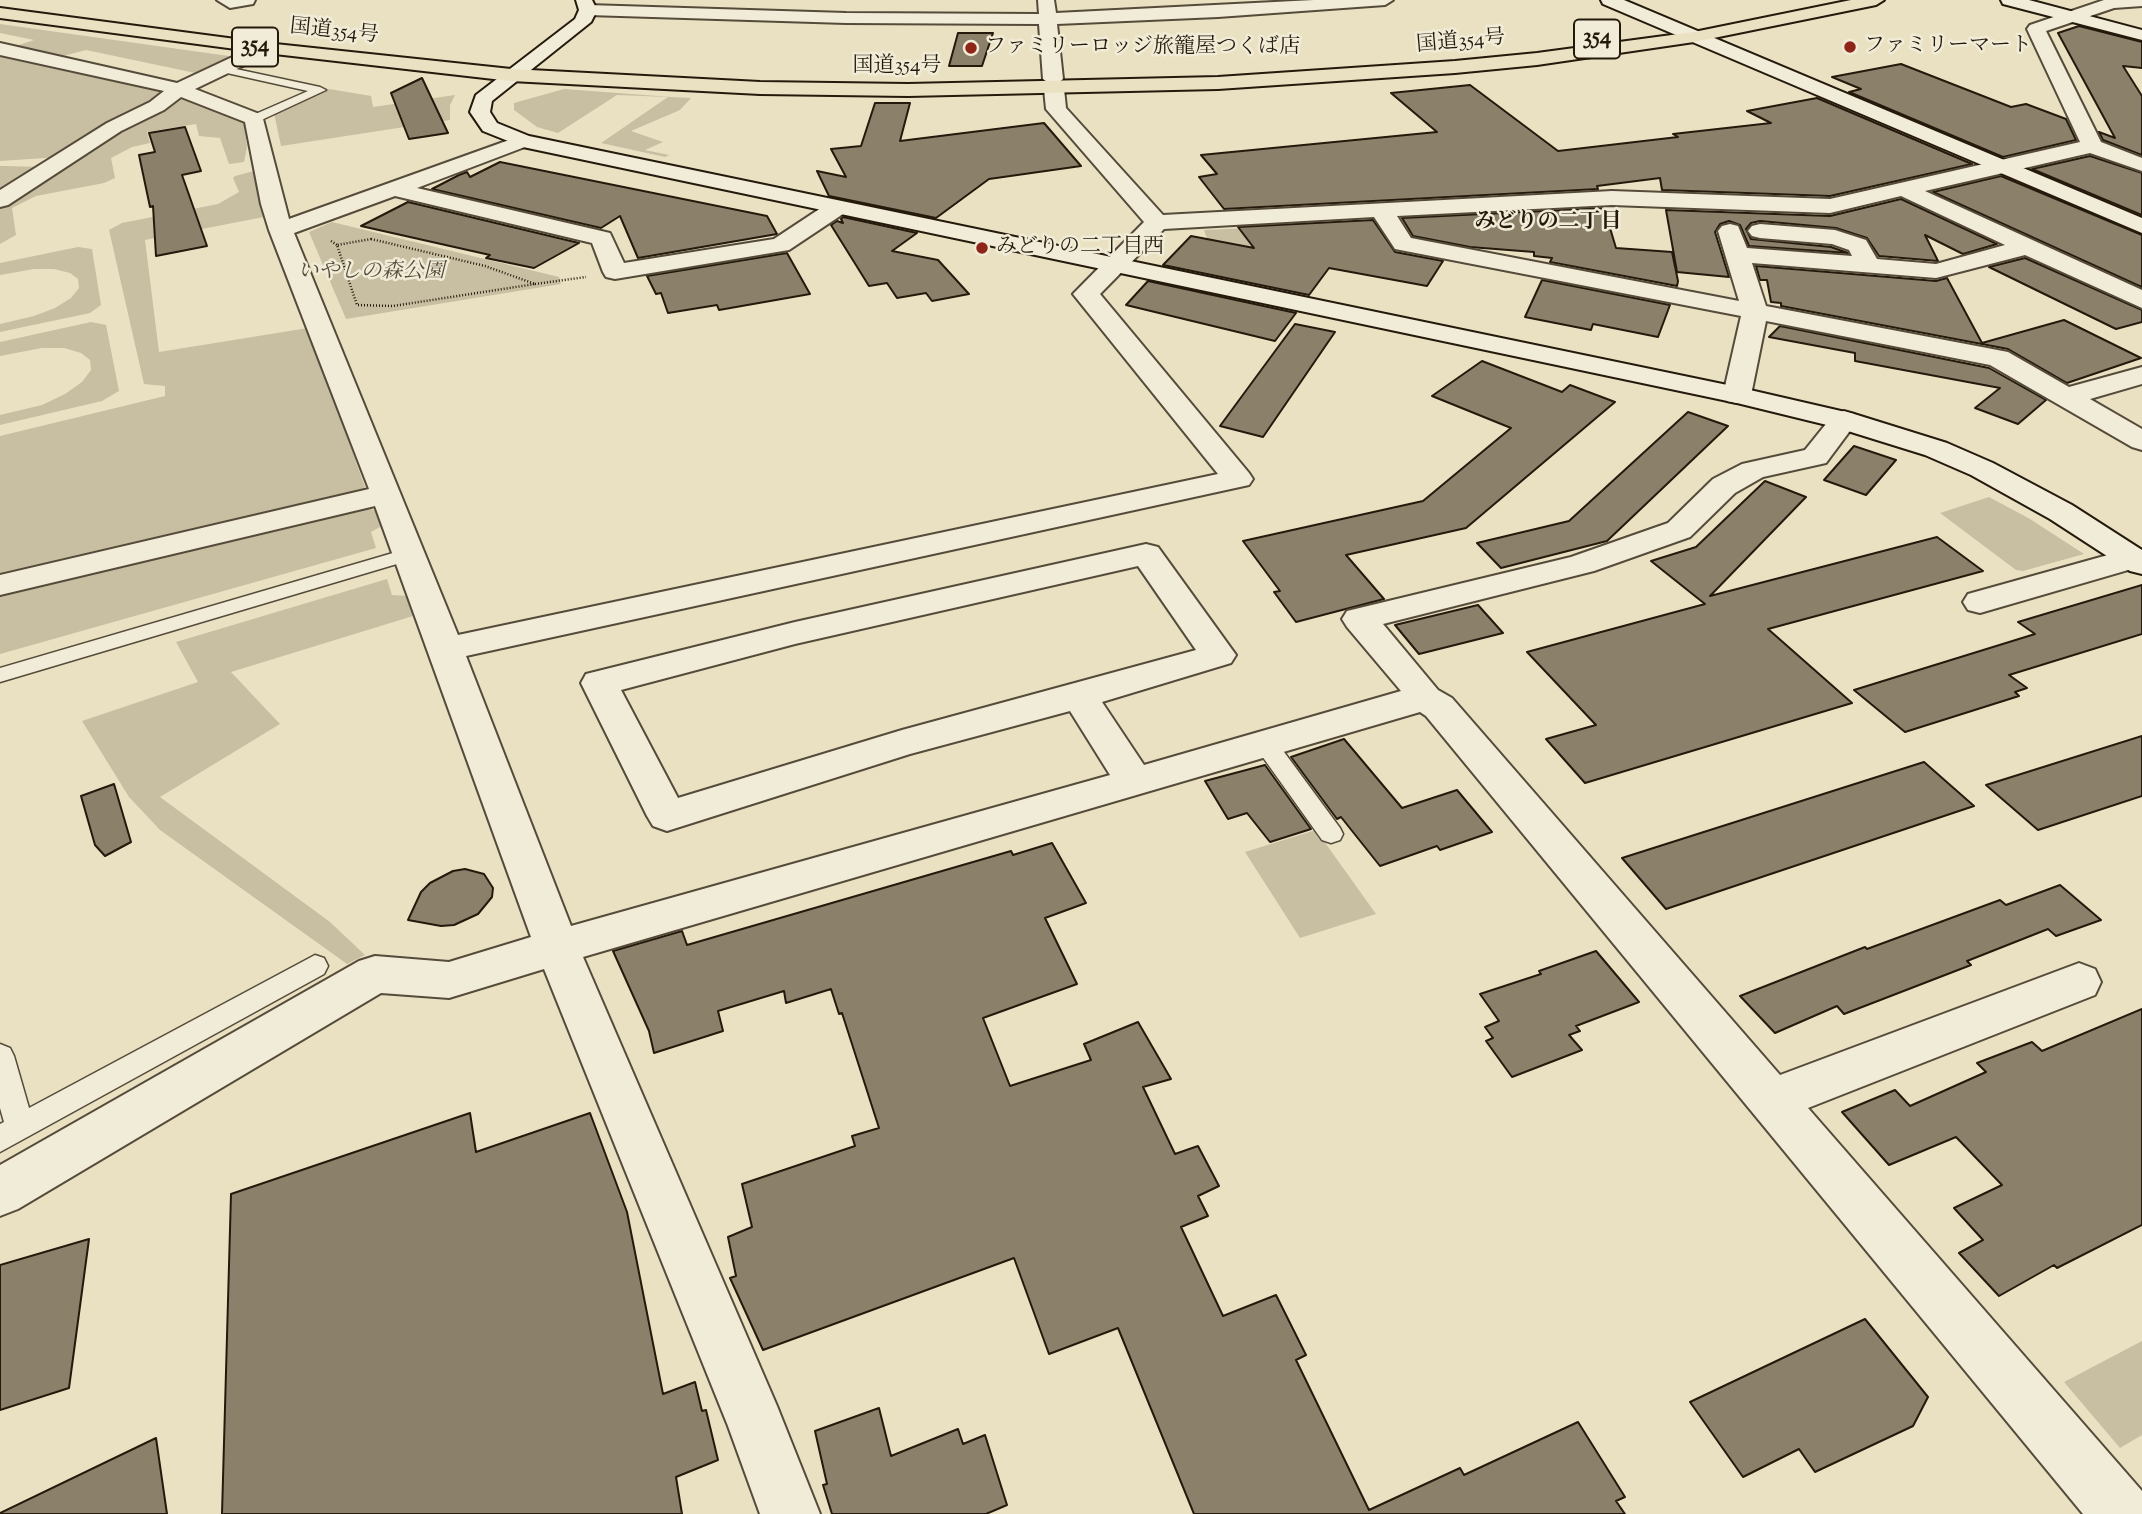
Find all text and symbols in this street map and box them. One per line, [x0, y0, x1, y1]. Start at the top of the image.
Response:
street label: 国道354号 [288, 16, 380, 50]
road number: 354 [1574, 20, 1620, 58]
street label: 国道354号 [1415, 27, 1507, 59]
road number: 354 [232, 28, 278, 66]
place label: ファミリーマート [1864, 34, 2032, 60]
place label: ファミリーロッジ旅籠屋つくば店 [985, 35, 1300, 61]
marker: ファミリーマート [1842, 39, 1858, 55]
marker: ファミリーロッジ旅籠屋つくば店 [963, 40, 979, 56]
street label: 国道354号 [852, 54, 942, 80]
district label: みどりの二丁目 [1475, 210, 1621, 236]
place label: みどりの二丁目西 [996, 235, 1164, 261]
marker: みどりの二丁目西 [974, 240, 990, 256]
park label: いやしの森公園 [298, 260, 444, 286]

